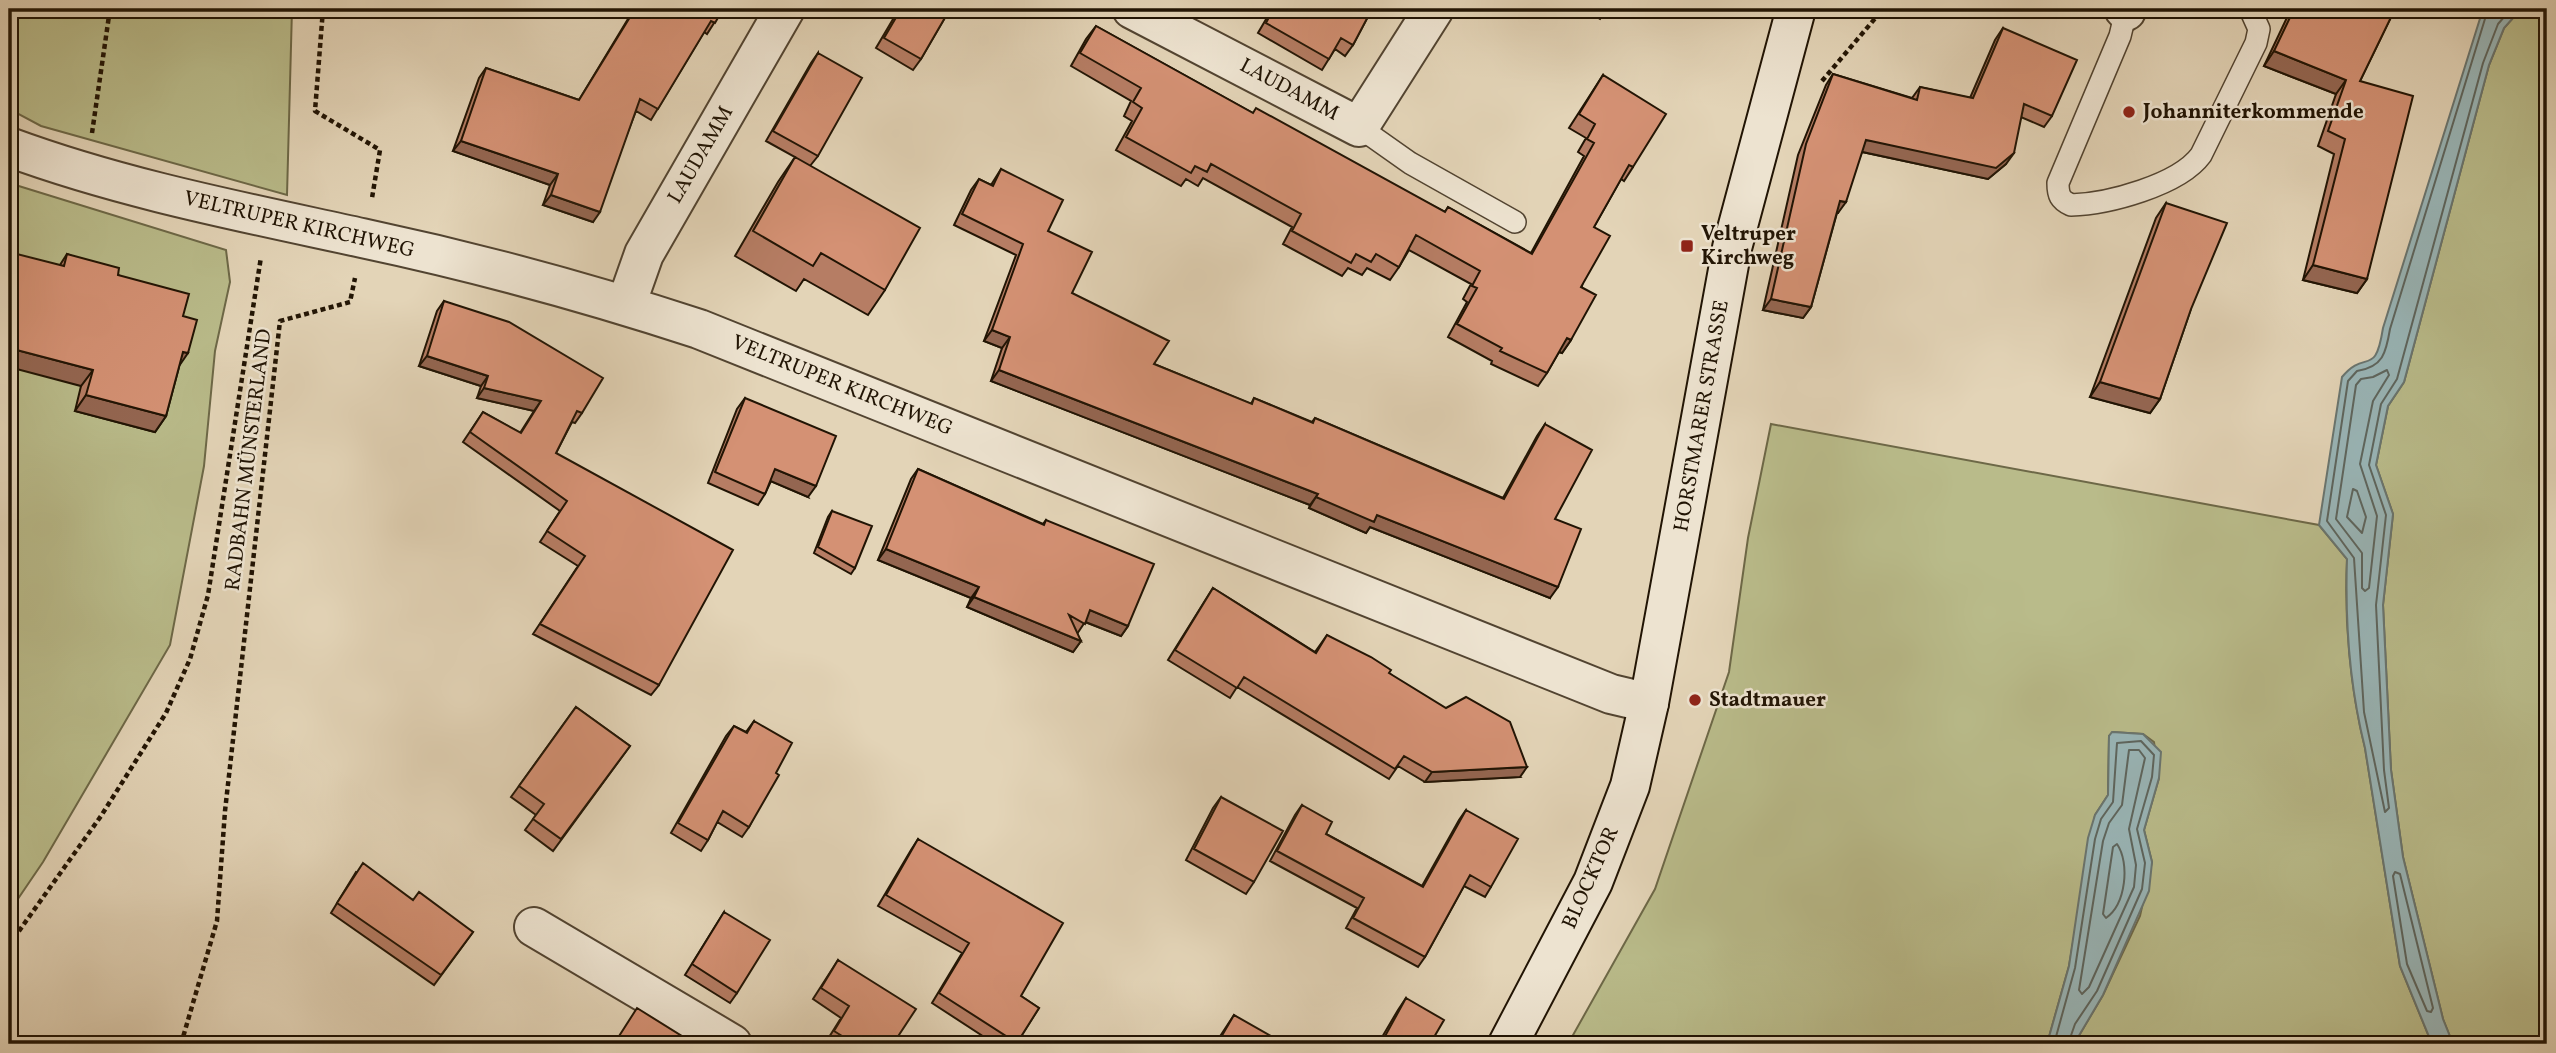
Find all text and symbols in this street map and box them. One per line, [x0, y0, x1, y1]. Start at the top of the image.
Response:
street label: LAUDAMM [1234, 52, 1344, 128]
place label: Johanniterkommende [2142, 98, 2364, 127]
street label: LAUDAMM [661, 101, 741, 209]
marker: Johanniterkommende [2121, 104, 2137, 120]
street label: VELTRUPER KIRCHWEG [181, 184, 417, 266]
place label: Veltruper Kirchweg [1701, 220, 1796, 273]
marker: Veltruper Kirchweg [1679, 238, 1695, 254]
street label: HORSTMARER STRASSE [1667, 298, 1737, 534]
street label: RADBAHN MÜNSTERLAND [219, 327, 279, 593]
street label: VELTRUPER KIRCHWEG [727, 328, 957, 444]
place label: Stadtmauer [1709, 686, 1826, 715]
marker: Stadtmauer [1687, 692, 1703, 708]
street label: BLOCKTOR [1555, 822, 1627, 934]

